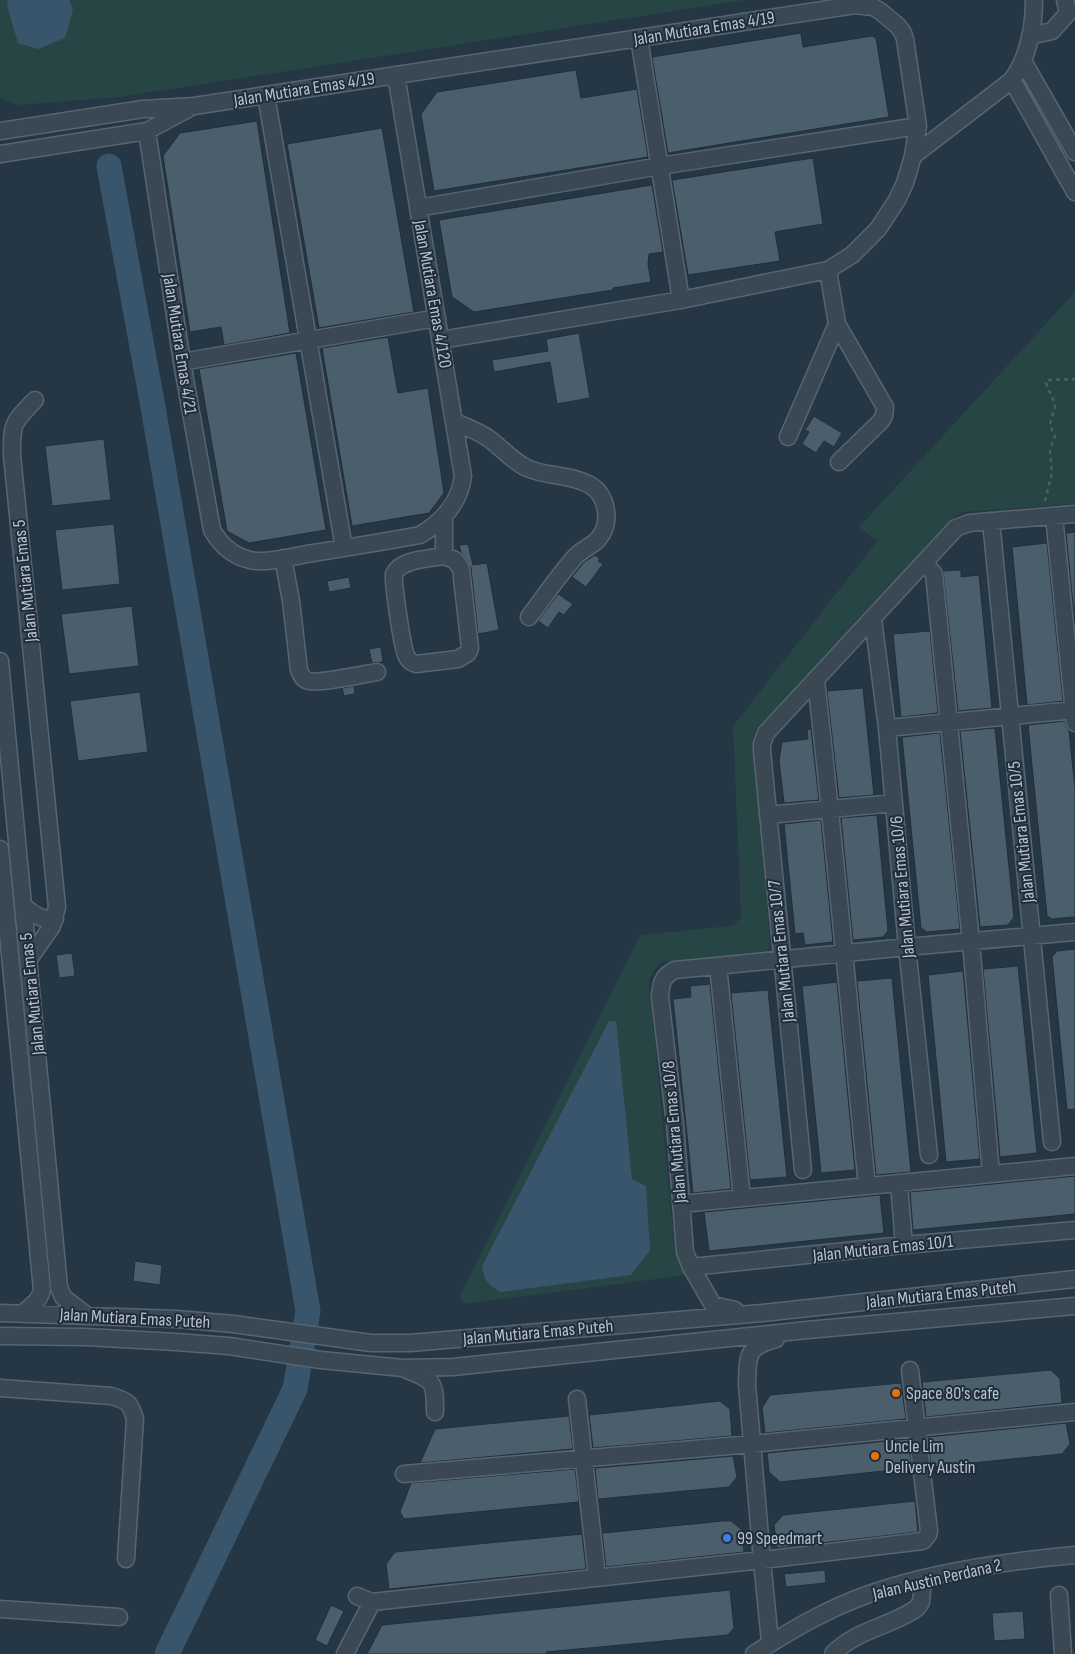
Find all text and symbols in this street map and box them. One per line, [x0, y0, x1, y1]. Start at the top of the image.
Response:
street label: Jalan Mutiara Emas 4/19 [631, 7, 776, 50]
street label: Jalan Mutiara Emas 4/19 [231, 68, 376, 111]
street label: Jalan Mutiara Emas 4/120 [409, 217, 456, 370]
street label: Jalan Mutiara Emas 4/21 [158, 271, 201, 416]
street label: Jalan Mutiara Emas 5 [9, 519, 42, 644]
street label: Jalan Mutiara Emas 10/5 [1004, 760, 1039, 905]
street label: Jalan Mutiara Emas 10/6 [886, 815, 919, 960]
street label: Jalan Mutiara Emas 10/7 [764, 878, 800, 1024]
street label: Jalan Mutiara Emas 5 [16, 932, 49, 1057]
street label: Jalan Mutiara Emas 10/8 [658, 1060, 691, 1205]
street label: Jalan Mutiara Emas 10/1 [811, 1231, 955, 1266]
street label: Jalan Mutiara Emas Puteh [864, 1276, 1017, 1313]
street label: Jalan Mutiara Emas Puteh [58, 1304, 211, 1333]
street label: Jalan Mutiara Emas Puteh [461, 1315, 614, 1350]
place label: Space 80's cafe [906, 1383, 999, 1404]
marker: Space 80's cafe [890, 1387, 902, 1399]
place label: Uncle Lim Delivery Austin [885, 1436, 976, 1478]
marker: Uncle Lim Delivery Austin [869, 1450, 881, 1462]
place label: 99 Speedmart [737, 1528, 823, 1549]
marker: 99 Speedmart [721, 1532, 733, 1544]
street label: Jalan Austin Perdana 2 [870, 1554, 1004, 1605]

